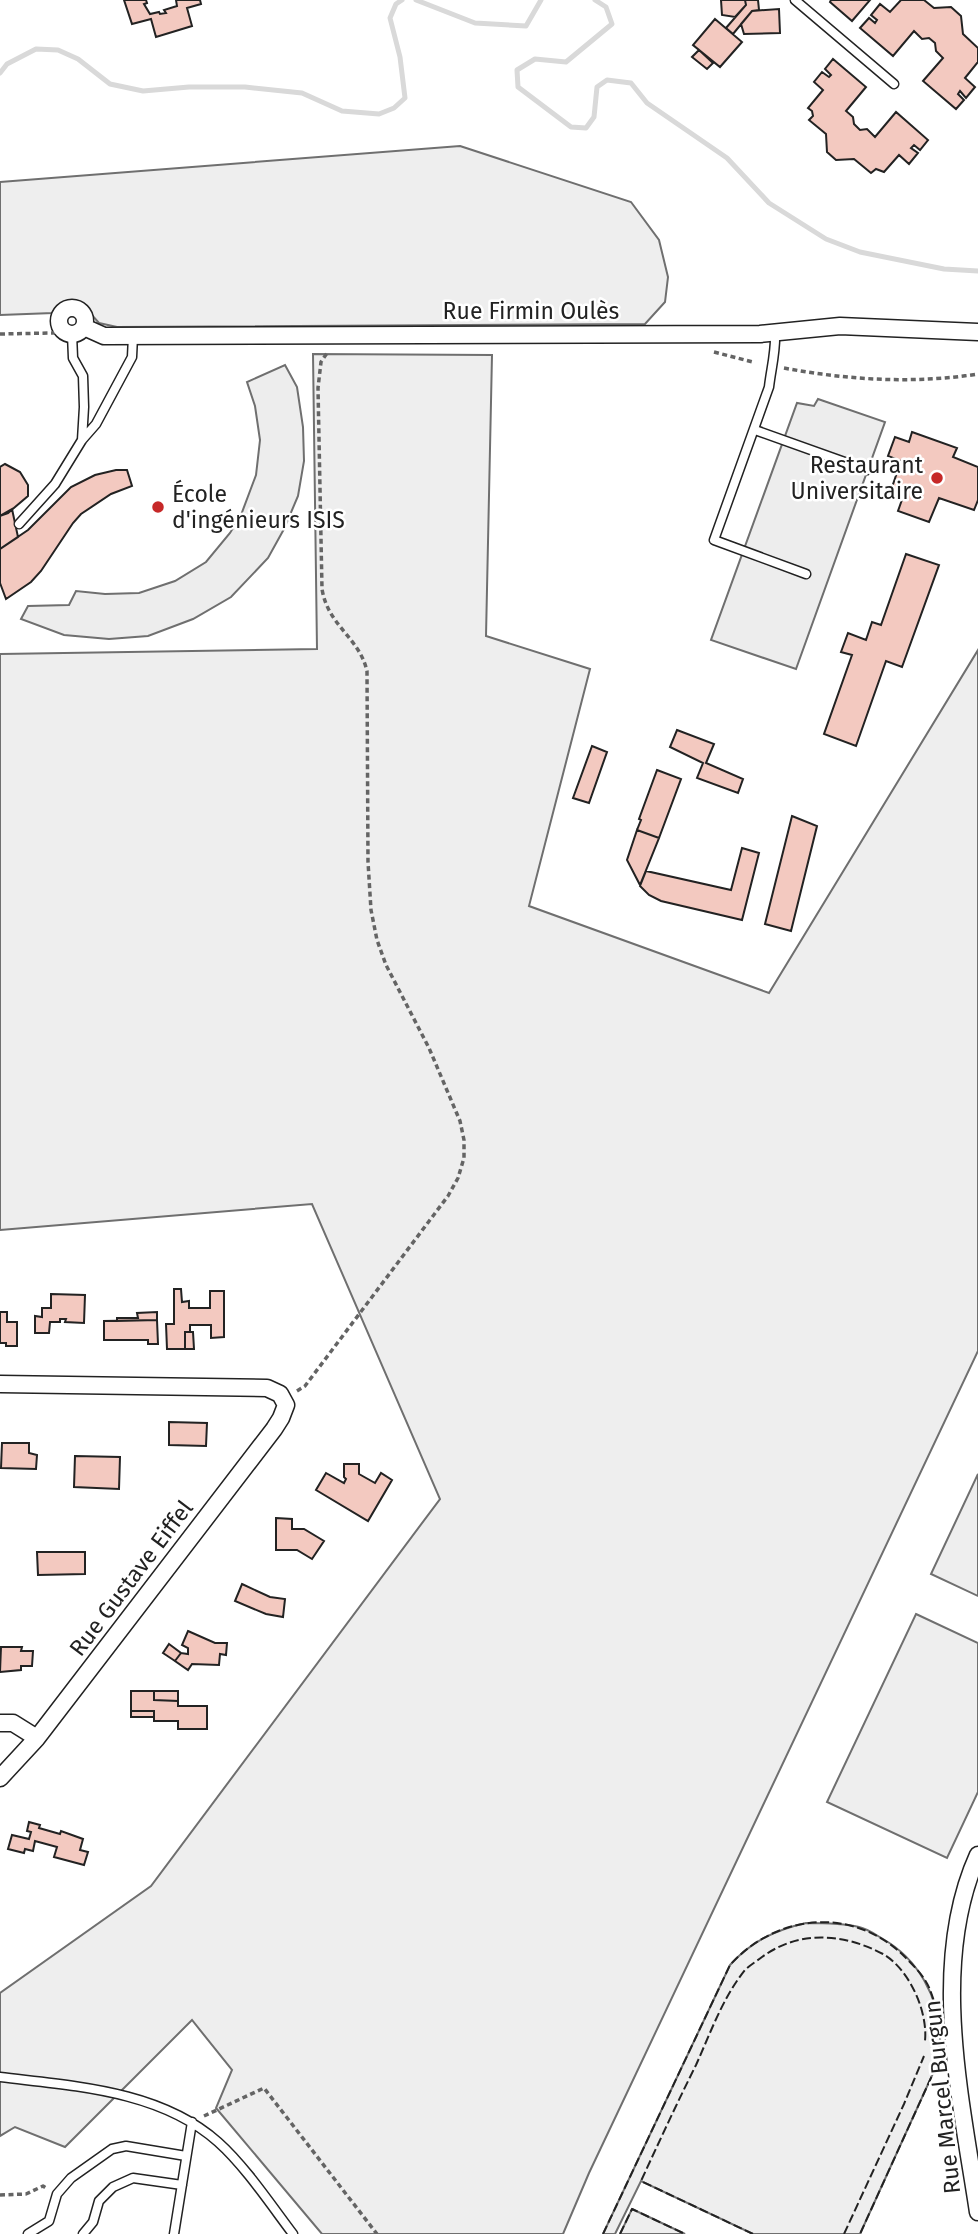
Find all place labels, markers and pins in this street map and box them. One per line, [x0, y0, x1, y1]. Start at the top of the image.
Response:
place label: Restaurant Universitaire [790, 451, 924, 505]
marker: Restaurant Universitaire [929, 470, 945, 486]
place label: École d'ingénieurs ISIS [172, 479, 345, 534]
marker: École d'ingénieurs ISIS [150, 499, 166, 515]

